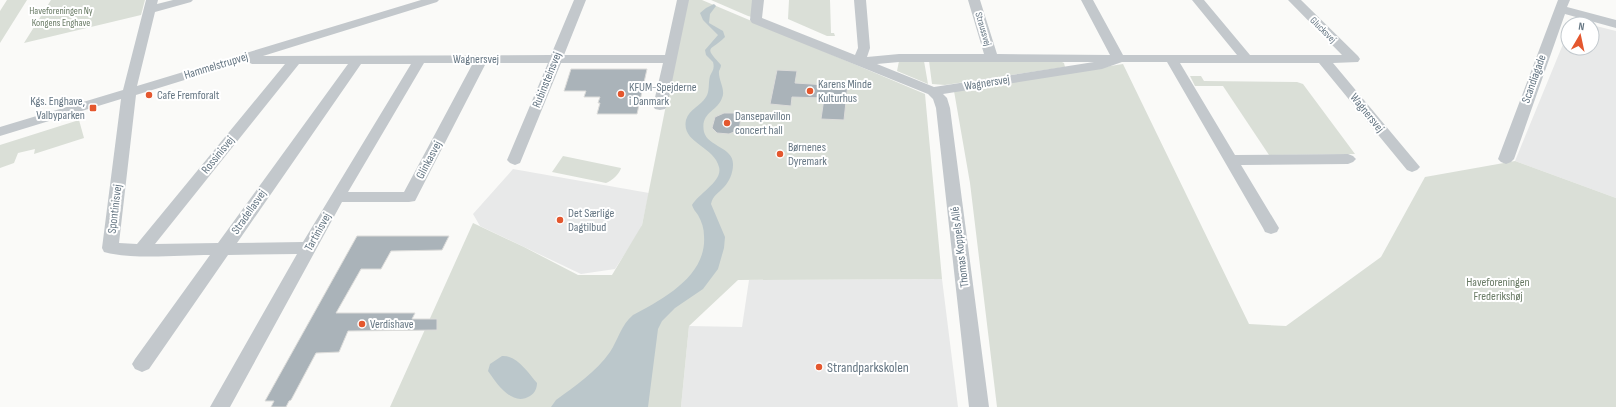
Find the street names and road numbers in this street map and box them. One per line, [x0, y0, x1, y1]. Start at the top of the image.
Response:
street label: Straussvej [972, 11, 994, 48]
street label: Glucksvej [1307, 14, 1339, 46]
street label: Hammelstrupvej [182, 49, 250, 83]
street label: Rubinsteinsvej [529, 50, 565, 110]
street label: Wagnersvej [453, 52, 499, 67]
street label: Scandiagade [1518, 53, 1550, 105]
street label: Wagnersvej [963, 72, 1011, 94]
street label: Wagnersvej [1347, 90, 1387, 136]
street label: Rossinisvej [198, 133, 238, 177]
street label: Glinkasvej [413, 138, 445, 182]
street label: Spontinisvej [105, 184, 125, 234]
street label: Stradellasvej [228, 187, 270, 237]
street label: Thomas Koppels Allé [948, 206, 972, 288]
street label: Tartinisvej [301, 210, 335, 254]

